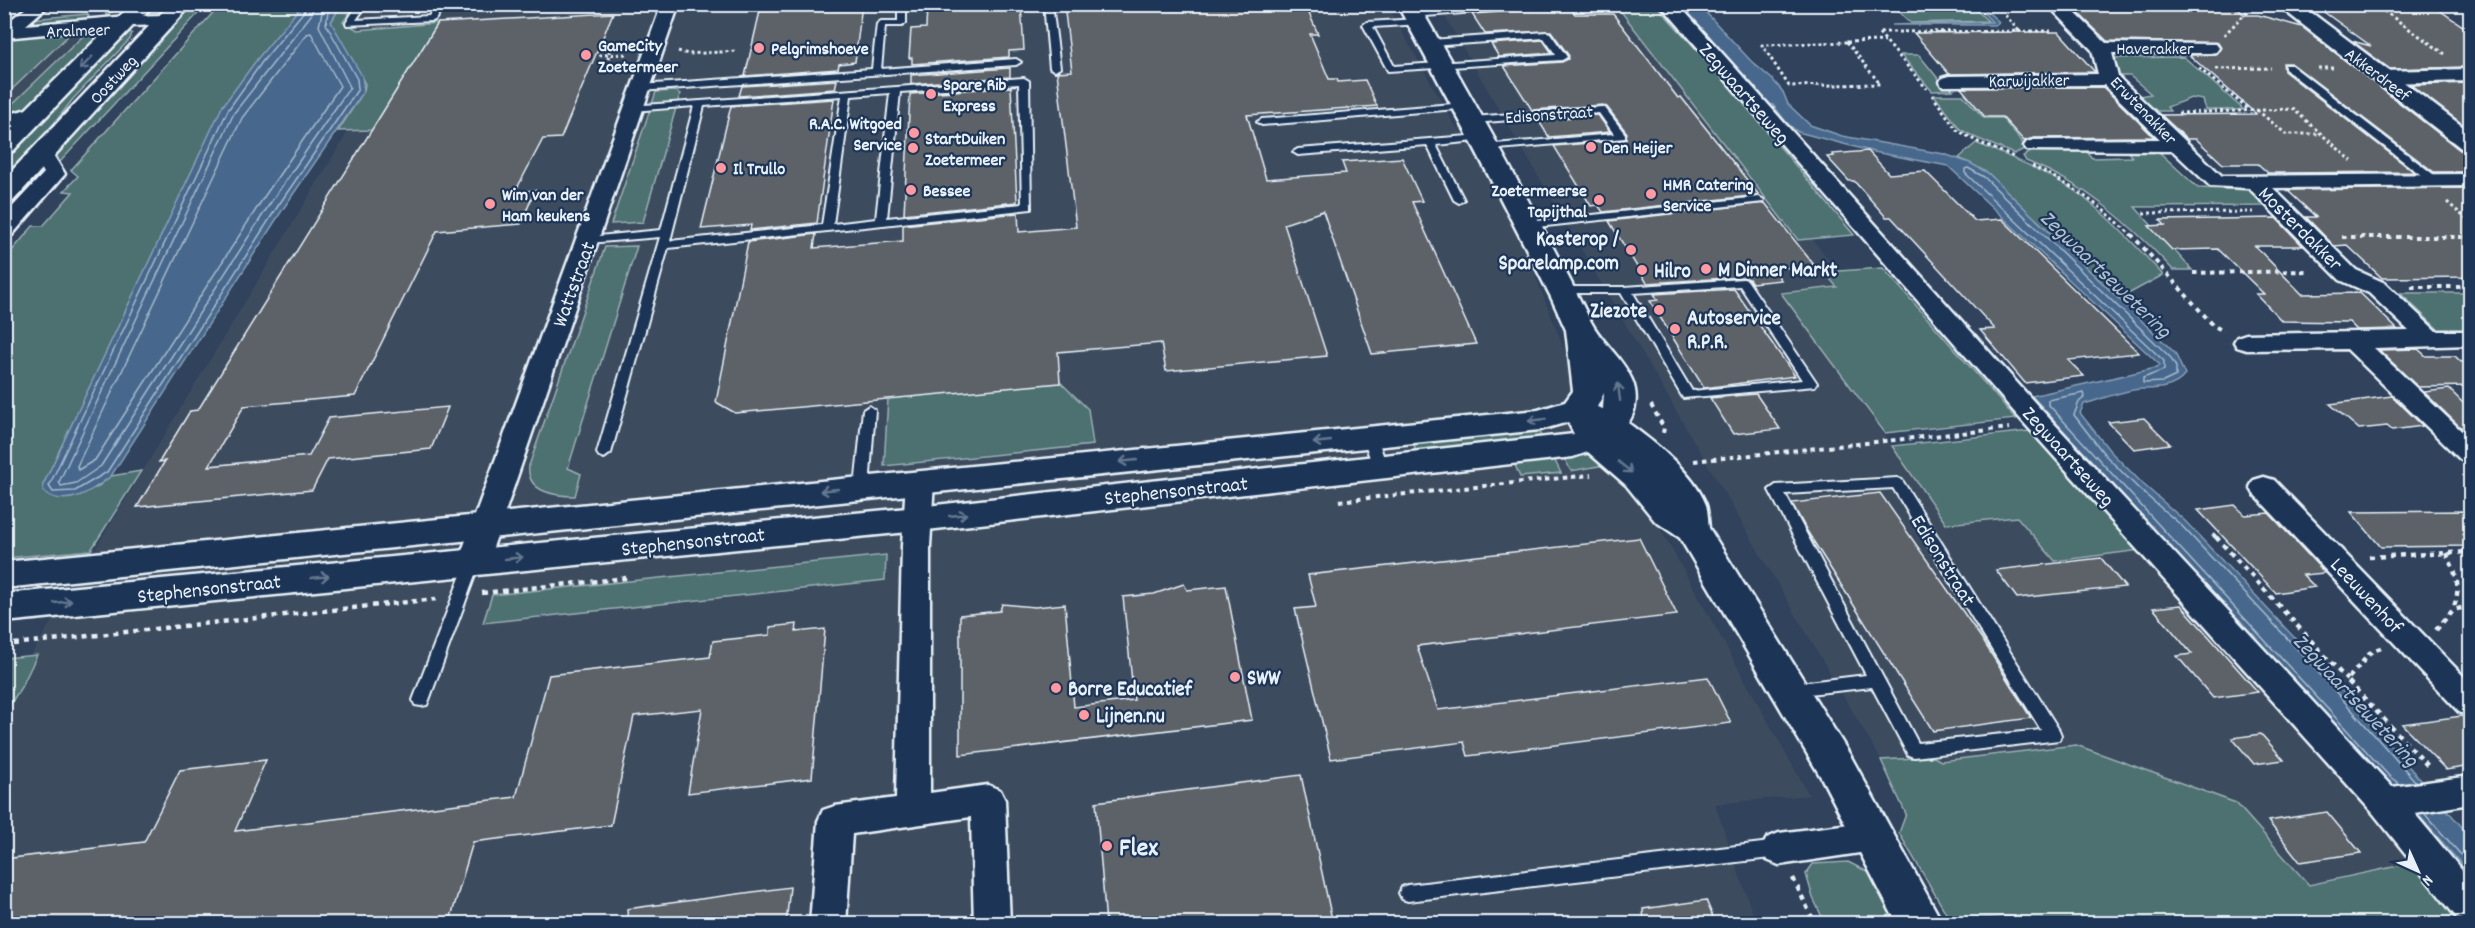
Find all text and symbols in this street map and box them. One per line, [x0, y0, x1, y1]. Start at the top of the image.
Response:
street label: Aralmeer [46, 19, 111, 46]
place label: GameCity Zoetermeer [598, 35, 678, 81]
street label: Zegwaartseweg [1690, 37, 1796, 153]
place label: Pelgrimshoeve [771, 38, 869, 63]
street label: Haverakker [2116, 38, 2194, 63]
marker: Pelgrimshoeve [752, 41, 766, 55]
street label: Akkerdreef [2338, 43, 2415, 109]
marker: GameCity Zoetermeer [579, 48, 593, 62]
street label: Oostweg [85, 50, 144, 111]
one-way arrow [79, 56, 94, 71]
street label: Karwijakker [1988, 69, 2070, 96]
street label: Erwtenakker [2103, 72, 2182, 152]
place label: Spare Rib Express [943, 74, 1006, 120]
marker: Spare Rib Express [924, 87, 938, 101]
street label: Edisonstraat [1504, 101, 1594, 132]
place label: R.A.C. Witgoed Service [809, 113, 902, 159]
marker: R.A.C. Witgoed Service [907, 126, 921, 140]
place label: StartDuiken Zoetermeer [925, 128, 1005, 174]
place label: Den Heijer [1603, 137, 1673, 162]
marker: Den Heijer [1584, 140, 1598, 154]
marker: StartDuiken Zoetermeer [906, 141, 920, 155]
place label: Il Trullo [733, 158, 785, 183]
marker: Il Trullo [714, 161, 728, 175]
place label: HMR Catering Service [1663, 174, 1754, 220]
place label: Bessee [923, 180, 971, 205]
place label: Zoetermeerse Tapijthal [1492, 180, 1588, 226]
street label: Mosterdakker [2250, 181, 2348, 279]
marker: Bessee [904, 183, 918, 197]
place label: Wim van der Ham keukens [502, 184, 591, 230]
marker: HMR Catering Service [1644, 187, 1658, 201]
marker: Zoetermeerse Tapijthal [1592, 193, 1606, 207]
marker: Wim van der Ham keukens [483, 197, 497, 211]
water label: Zegwaartsewetering [2032, 204, 2178, 348]
place label: Kasterop / Sparelamp.com [1499, 226, 1619, 280]
street label: Wattstraat [546, 238, 605, 332]
marker: Kasterop / Sparelamp.com [1624, 243, 1638, 257]
place label: M Dinner Markt [1718, 257, 1838, 287]
place label: Hilro [1654, 258, 1691, 288]
marker: M Dinner Markt [1699, 262, 1713, 276]
marker: Hilro [1635, 263, 1649, 277]
place label: Ziezote [1590, 298, 1647, 328]
marker: Ziezote [1652, 303, 1666, 317]
place label: Autoservice R.P.R. [1687, 305, 1781, 359]
marker: Autoservice R.P.R. [1668, 322, 1682, 336]
one-way arrow [1613, 382, 1624, 402]
street label: Zegwaartseweg [2013, 401, 2120, 515]
one-way arrow [1528, 415, 1547, 426]
one-way arrow [1313, 436, 1332, 447]
one-way arrow [1119, 456, 1138, 467]
one-way arrow [1617, 461, 1633, 474]
street label: Stephensonstraat [1103, 471, 1250, 515]
one-way arrow [820, 485, 840, 496]
one-way arrow [948, 509, 968, 520]
street label: Edisonstraat [1901, 510, 1982, 613]
street label: Stephensonstraat [620, 522, 767, 566]
one-way arrow [503, 552, 523, 563]
street label: Leeuwenhof [2321, 552, 2409, 642]
street label: Stephensonstraat [136, 569, 283, 613]
one-way arrow [309, 571, 329, 582]
one-way arrow [52, 596, 72, 607]
water label: Zegwaartsewetering [2284, 628, 2426, 776]
place label: SWW [1247, 665, 1281, 695]
marker: SWW [1228, 670, 1242, 684]
place label: Borre Educatief [1068, 676, 1193, 706]
marker: Borre Educatief [1049, 681, 1063, 695]
place label: Lijnen.nu [1096, 703, 1165, 733]
marker: Lijnen.nu [1077, 708, 1091, 722]
place label: Flex [1119, 831, 1158, 868]
marker: Flex [1100, 839, 1114, 853]
north arrow [2388, 841, 2448, 901]
text: N [2416, 869, 2438, 891]

